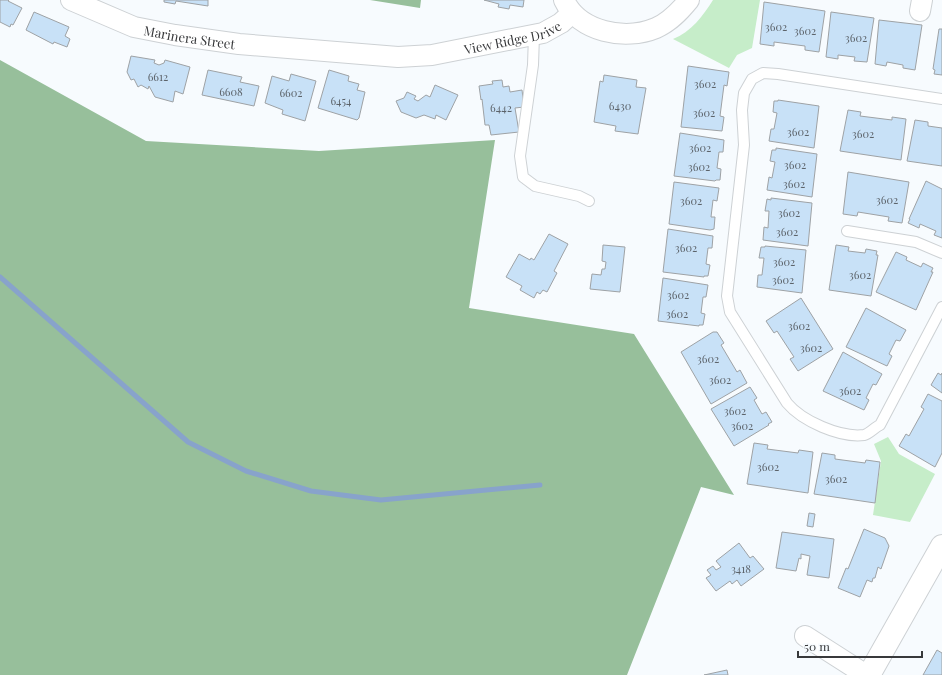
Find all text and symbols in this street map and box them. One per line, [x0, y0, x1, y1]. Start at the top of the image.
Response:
street label: View Ridge Drive [462, 16, 564, 57]
house number: 3602 [765, 19, 787, 34]
street label: Marinera Street [143, 21, 237, 52]
house number: 3602 [794, 23, 816, 38]
house number: 3602 [845, 30, 867, 45]
house number: 6612 [148, 69, 168, 84]
house number: 3602 [694, 76, 716, 91]
house number: 6608 [219, 84, 243, 99]
house number: 6602 [279, 85, 303, 100]
house number: 6454 [330, 93, 352, 108]
house number: 6430 [609, 98, 632, 113]
house number: 6442 [490, 100, 512, 115]
house number: 3602 [693, 105, 715, 120]
house number: 3602 [787, 124, 809, 139]
house number: 3602 [852, 126, 874, 141]
house number: 3602 [689, 140, 711, 155]
house number: 3602 [784, 157, 806, 172]
house number: 3602 [688, 159, 710, 174]
house number: 3602 [783, 176, 805, 191]
house number: 3602 [876, 192, 898, 207]
house number: 3602 [680, 193, 702, 208]
house number: 3602 [778, 205, 800, 220]
house number: 3602 [776, 224, 798, 239]
house number: 3602 [675, 240, 697, 255]
house number: 3602 [773, 254, 795, 269]
house number: 3602 [849, 267, 871, 282]
house number: 3602 [772, 272, 794, 287]
house number: 3602 [667, 287, 689, 302]
house number: 3602 [666, 306, 688, 321]
house number: 3602 [788, 318, 810, 333]
house number: 3602 [800, 340, 822, 355]
house number: 3602 [697, 351, 719, 366]
house number: 3602 [709, 372, 731, 387]
house number: 3602 [839, 383, 861, 398]
house number: 3602 [724, 403, 746, 418]
house number: 3602 [731, 418, 753, 433]
house number: 3602 [757, 459, 779, 474]
house number: 3602 [825, 471, 847, 486]
house number: 3418 [731, 561, 751, 576]
scale bar [798, 633, 922, 659]
text: 50 m [804, 638, 830, 654]

